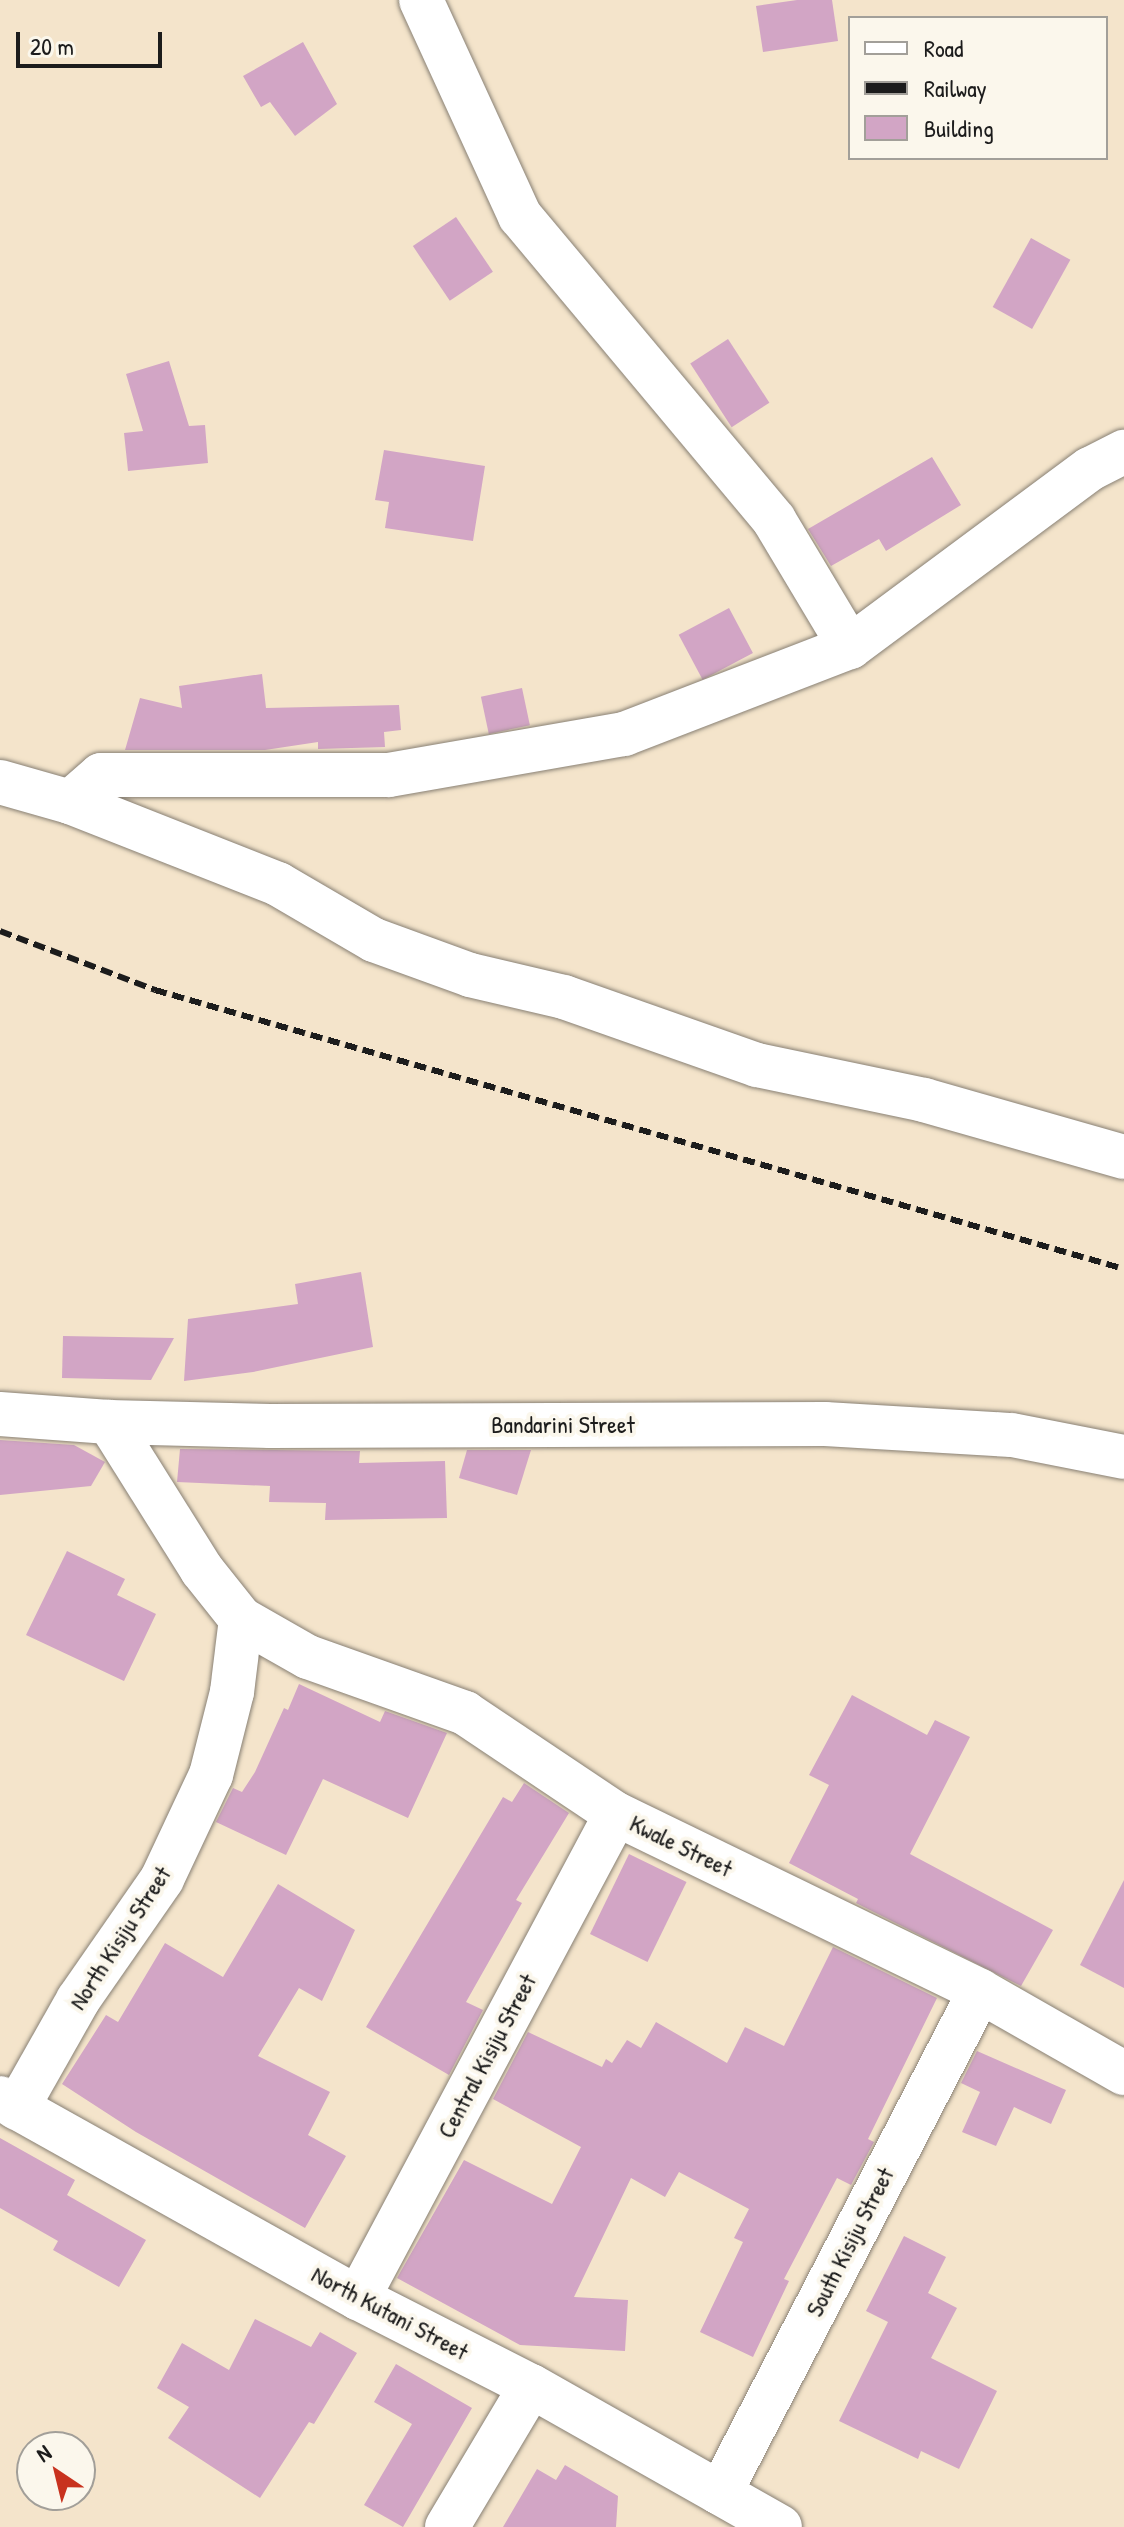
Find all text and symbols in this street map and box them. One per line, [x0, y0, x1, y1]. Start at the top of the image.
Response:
scale bar [20, 16, 166, 66]
legend [848, 16, 1108, 160]
text: 20 m [30, 30, 74, 62]
text: Road [924, 32, 963, 64]
text: Railway [924, 72, 987, 104]
text: Building [924, 112, 994, 144]
street label: Bandarini Street [491, 1411, 635, 1439]
street label: Kwale Street [625, 1809, 737, 1883]
street label: North Kisiju Street [63, 1861, 177, 2015]
street label: Central Kisiju Street [432, 1969, 542, 2143]
street label: South Kisiju Street [800, 2163, 900, 2321]
street label: North Kutani Street [307, 2260, 473, 2366]
north arrow [16, 2431, 96, 2511]
text: N [30, 2437, 57, 2469]

